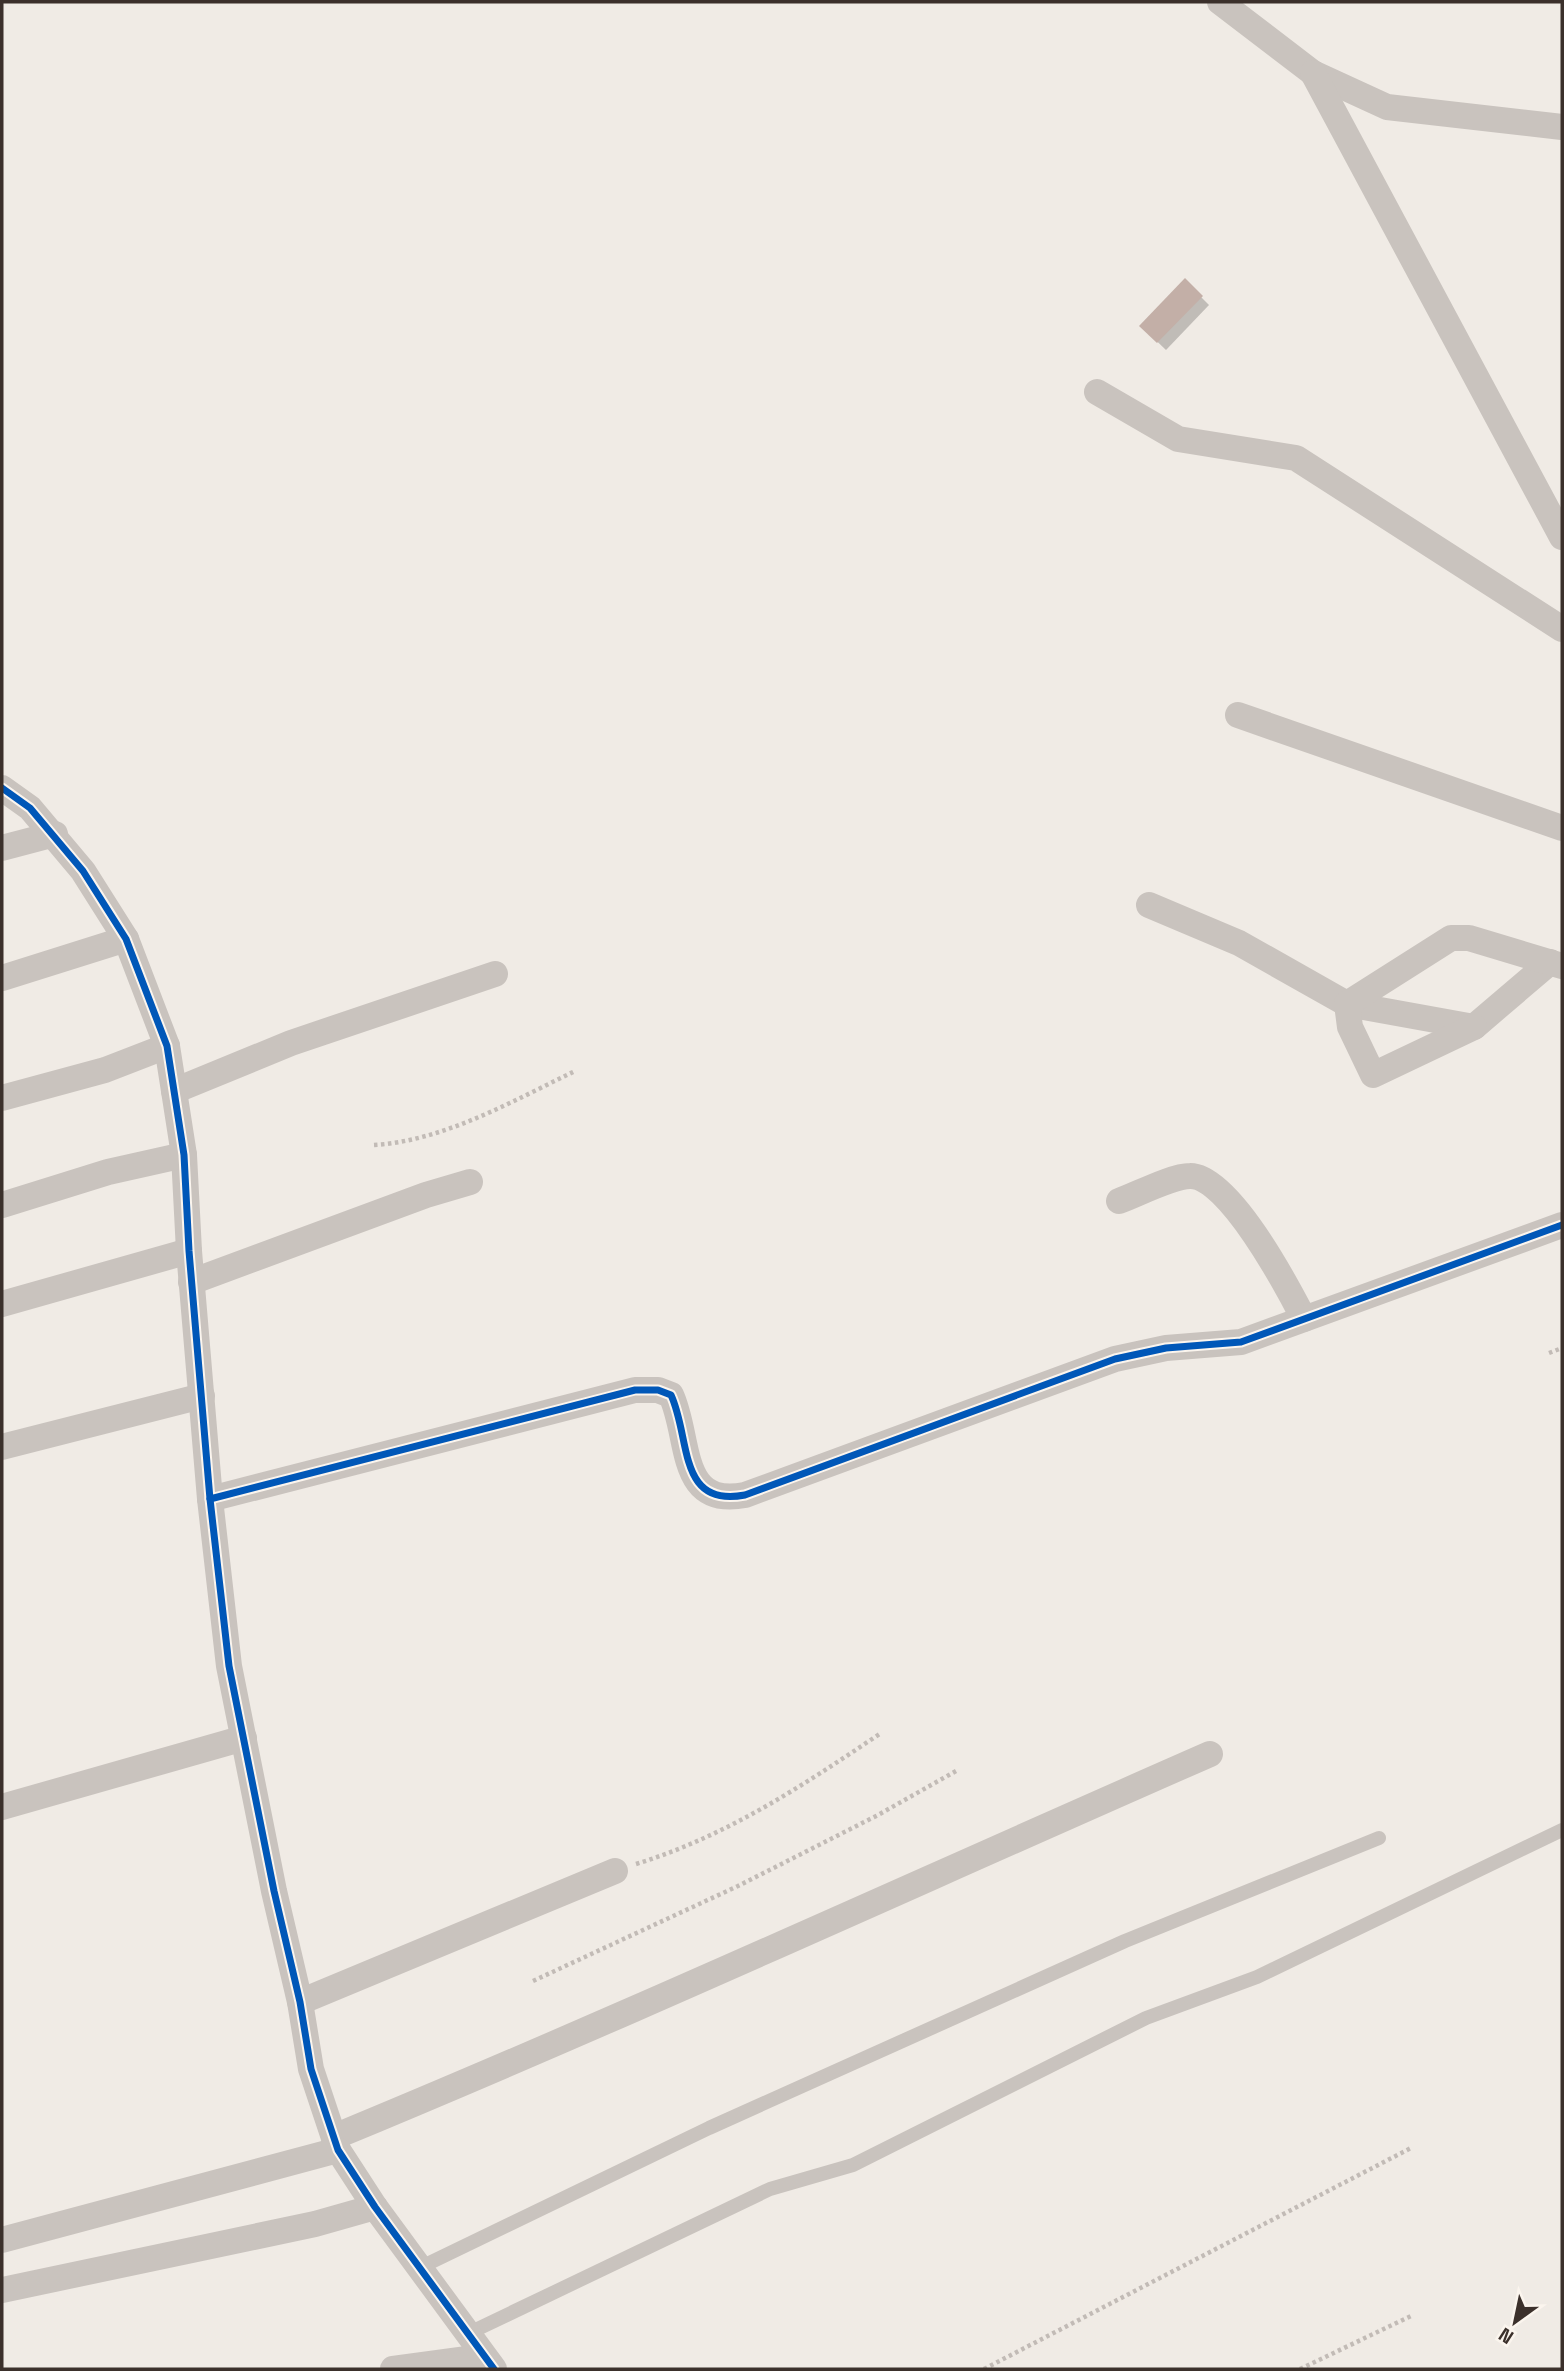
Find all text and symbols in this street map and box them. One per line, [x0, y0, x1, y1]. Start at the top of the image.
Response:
north arrow [1480, 2287, 1550, 2357]
text: N [1494, 2322, 1518, 2350]

